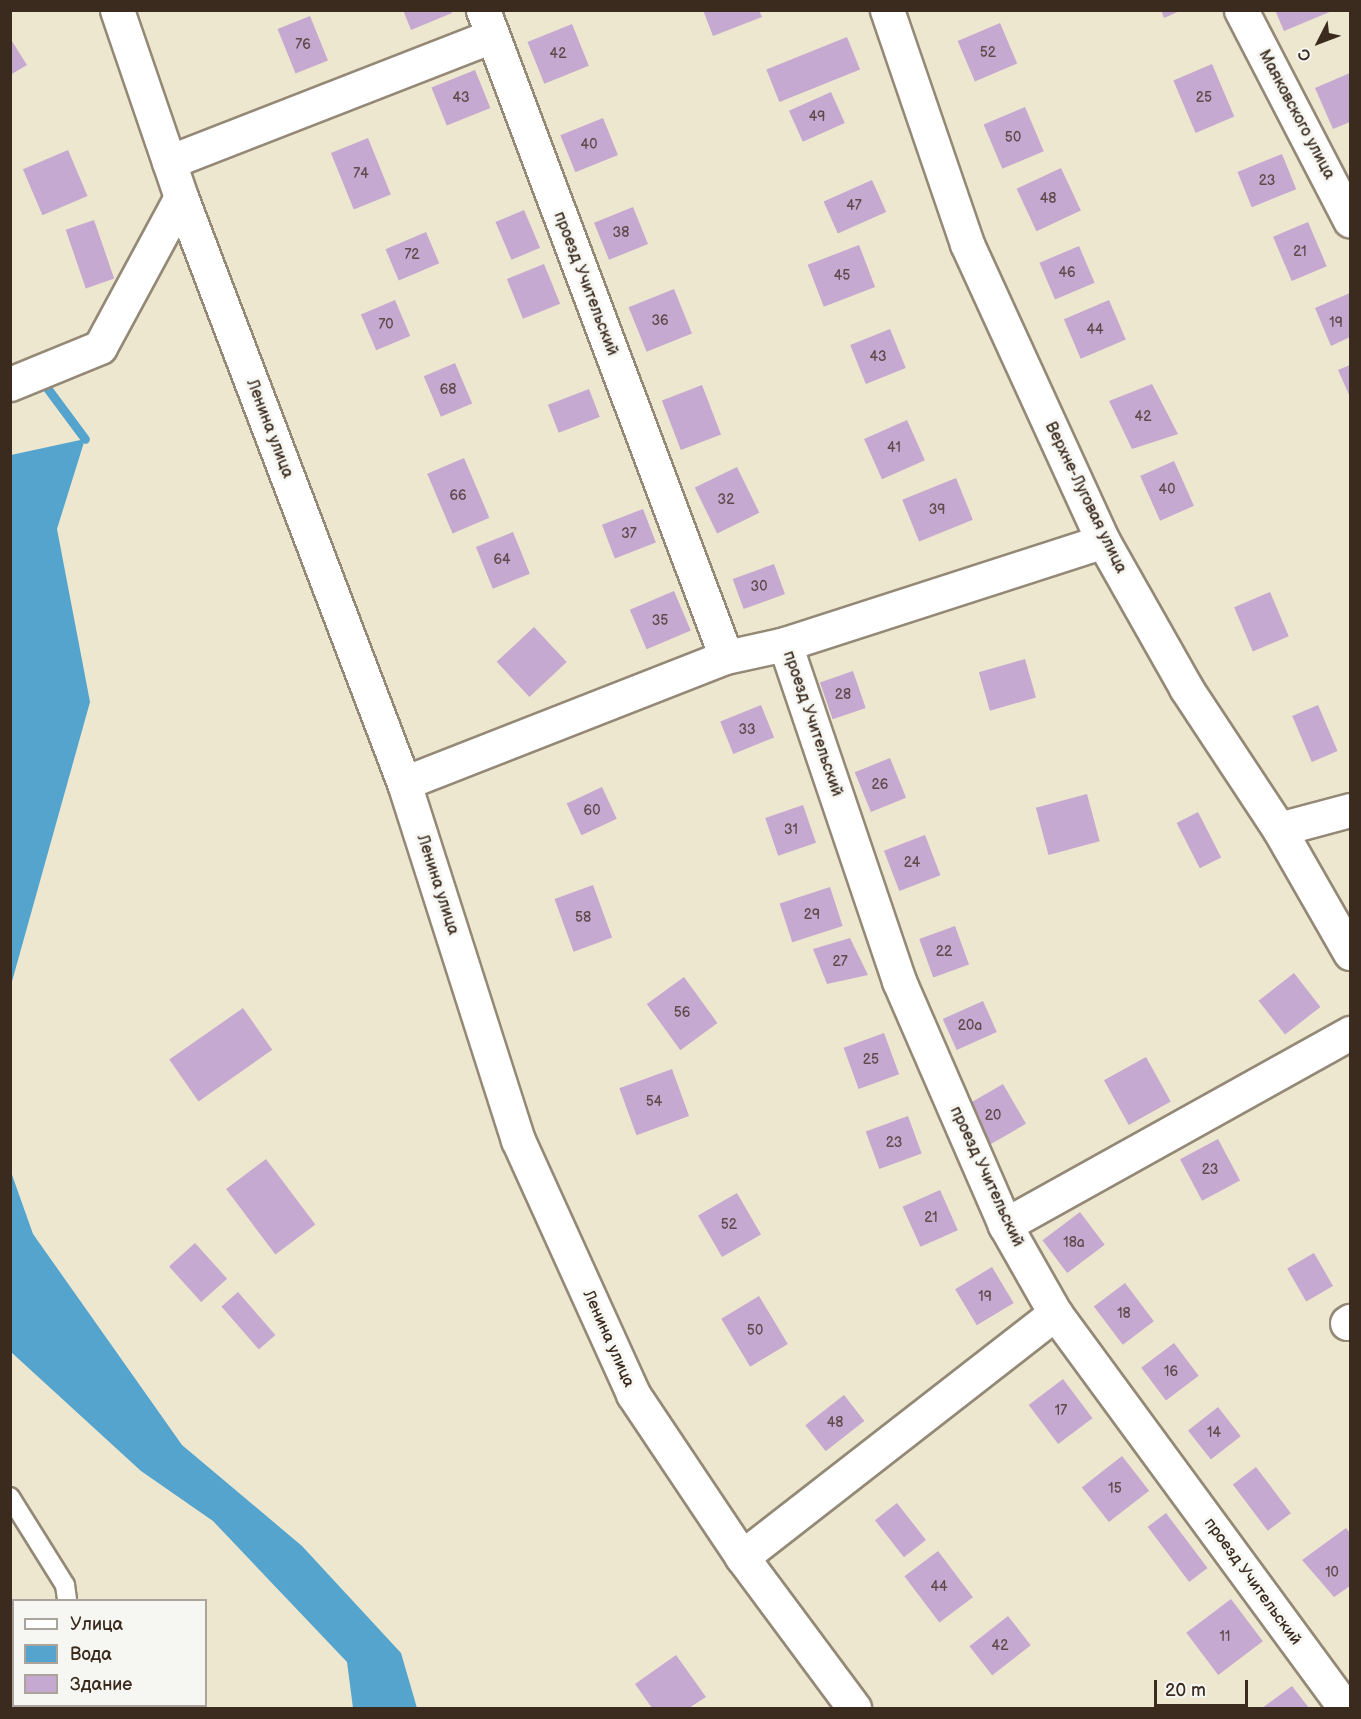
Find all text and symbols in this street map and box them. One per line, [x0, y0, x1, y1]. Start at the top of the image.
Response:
north arrow [1289, 12, 1349, 72]
house number: 76 [295, 37, 311, 53]
text: С [1294, 44, 1316, 65]
house number: 52 [980, 45, 996, 61]
house number: 42 [550, 46, 566, 62]
street label: Маяковского улица [1254, 47, 1338, 183]
house number: 43 [452, 90, 470, 106]
house number: 25 [1196, 90, 1212, 106]
house number: 49 [809, 109, 825, 125]
house number: 50 [1005, 130, 1021, 146]
house number: 40 [581, 137, 597, 153]
house number: 74 [353, 166, 369, 182]
house number: 23 [1259, 173, 1275, 189]
house number: 48 [1040, 191, 1056, 207]
house number: 47 [846, 198, 862, 214]
street label: проезд Учительский [549, 209, 621, 359]
house number: 38 [613, 225, 629, 241]
house number: 21 [1293, 244, 1307, 260]
house number: 72 [404, 247, 420, 263]
house number: 46 [1058, 265, 1076, 281]
house number: 45 [834, 268, 850, 284]
house number: 36 [651, 313, 669, 329]
house number: 19 [1329, 315, 1343, 331]
house number: 70 [378, 317, 394, 333]
house number: 44 [1086, 322, 1104, 338]
house number: 43 [869, 349, 887, 365]
street label: Ленина улица [241, 377, 297, 481]
house number: 68 [440, 382, 456, 398]
house number: 42 [1135, 409, 1151, 425]
street label: Верхне-Луговая улица [1040, 419, 1130, 577]
house number: 41 [887, 440, 901, 456]
house number: 40 [1159, 482, 1175, 498]
house number: 66 [449, 488, 467, 504]
house number: 32 [718, 492, 734, 508]
house number: 39 [929, 502, 945, 518]
house number: 37 [621, 526, 637, 542]
house number: 64 [493, 552, 511, 568]
house number: 30 [751, 579, 767, 595]
house number: 35 [652, 613, 668, 629]
street label: проезд Учительский [778, 649, 846, 799]
house number: 28 [835, 687, 851, 703]
house number: 33 [738, 722, 756, 738]
house number: 26 [872, 777, 888, 793]
house number: 60 [584, 803, 600, 819]
house number: 31 [784, 822, 798, 838]
street label: Ленина улица [412, 832, 462, 938]
house number: 24 [904, 855, 920, 871]
house number: 29 [804, 907, 820, 923]
house number: 58 [575, 910, 591, 926]
house number: 22 [936, 944, 952, 960]
house number: 27 [832, 954, 848, 970]
house number: 56 [674, 1005, 690, 1021]
house number: 20a [958, 1018, 982, 1034]
house number: 25 [863, 1052, 879, 1068]
house number: 54 [646, 1094, 662, 1110]
street label: проезд Учительский [945, 1104, 1027, 1250]
house number: 20 [985, 1108, 1001, 1124]
house number: 23 [886, 1135, 902, 1151]
house number: 23 [1202, 1162, 1218, 1178]
house number: 21 [924, 1210, 938, 1226]
house number: 52 [721, 1217, 737, 1233]
house number: 18a [1063, 1235, 1085, 1251]
street label: Ленина улица [578, 1288, 638, 1390]
house number: 19 [978, 1289, 992, 1305]
house number: 18 [1117, 1306, 1131, 1322]
house number: 50 [747, 1323, 763, 1339]
house number: 16 [1164, 1364, 1178, 1380]
house number: 17 [1055, 1403, 1067, 1419]
house number: 48 [827, 1415, 843, 1431]
house number: 14 [1207, 1425, 1221, 1441]
house number: 15 [1108, 1481, 1122, 1497]
street label: проезд Учительский [1199, 1515, 1305, 1649]
house number: 10 [1325, 1565, 1339, 1581]
house number: 44 [930, 1579, 948, 1595]
legend [12, 1599, 207, 1707]
text: Улица [70, 1614, 123, 1635]
house number: 11 [1220, 1629, 1230, 1645]
house number: 42 [992, 1638, 1008, 1654]
text: Вода [70, 1644, 112, 1665]
scale bar [1157, 1668, 1252, 1706]
text: Здание [70, 1674, 132, 1695]
text: 20 m [1165, 1680, 1206, 1701]

